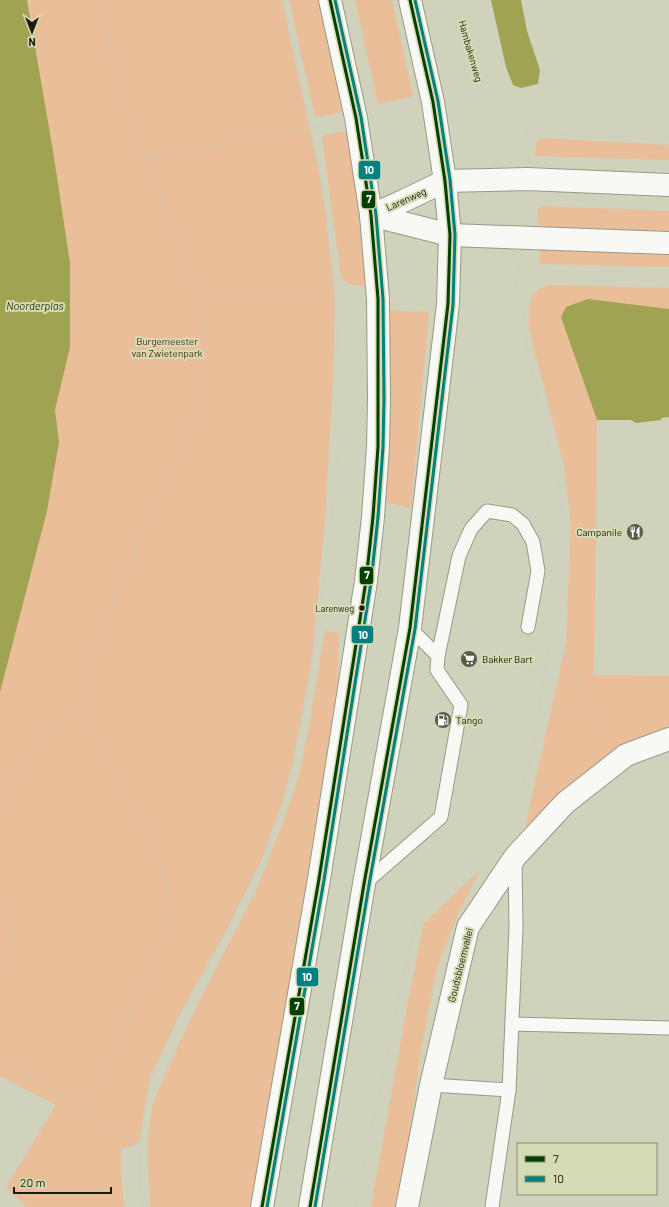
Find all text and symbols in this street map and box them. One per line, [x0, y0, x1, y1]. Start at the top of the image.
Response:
north arrow [12, 12, 52, 52]
street label: Hambakenweg [456, 19, 486, 83]
text: N [28, 36, 36, 49]
line badge: 10 [358, 160, 381, 180]
text: 10 [364, 163, 374, 176]
street label: Larenweg [384, 185, 428, 213]
line badge: 7 [361, 190, 376, 209]
text: 7 [366, 192, 372, 205]
water label: Noorderplas [6, 299, 64, 312]
park label: Burgemeester van Zwietenpark [131, 335, 203, 359]
restaurant icon: Campanile [625, 522, 645, 542]
place label: Campanile [576, 526, 622, 538]
line badge: 7 [359, 566, 374, 585]
text: 7 [364, 568, 370, 581]
place label: Larenweg [316, 603, 354, 614]
marker: Larenweg [357, 603, 367, 613]
line badge: 10 [351, 625, 374, 644]
text: 10 [358, 628, 368, 641]
supermarket icon: Bakker Bart [459, 649, 479, 669]
place label: Bakker Bart [482, 653, 533, 665]
fuel station icon: Tango [433, 710, 453, 730]
place label: Tango [456, 714, 483, 726]
street label: Goudsbloemvallei [445, 927, 475, 1003]
line badge: 10 [296, 967, 319, 987]
text: 10 [302, 970, 312, 983]
line badge: 7 [289, 997, 305, 1016]
text: 7 [294, 999, 300, 1012]
legend [517, 1143, 657, 1195]
text: 7 [553, 1151, 559, 1165]
scale bar [14, 1169, 111, 1195]
text: 10 [553, 1171, 564, 1185]
text: 20 m [20, 1175, 46, 1189]

